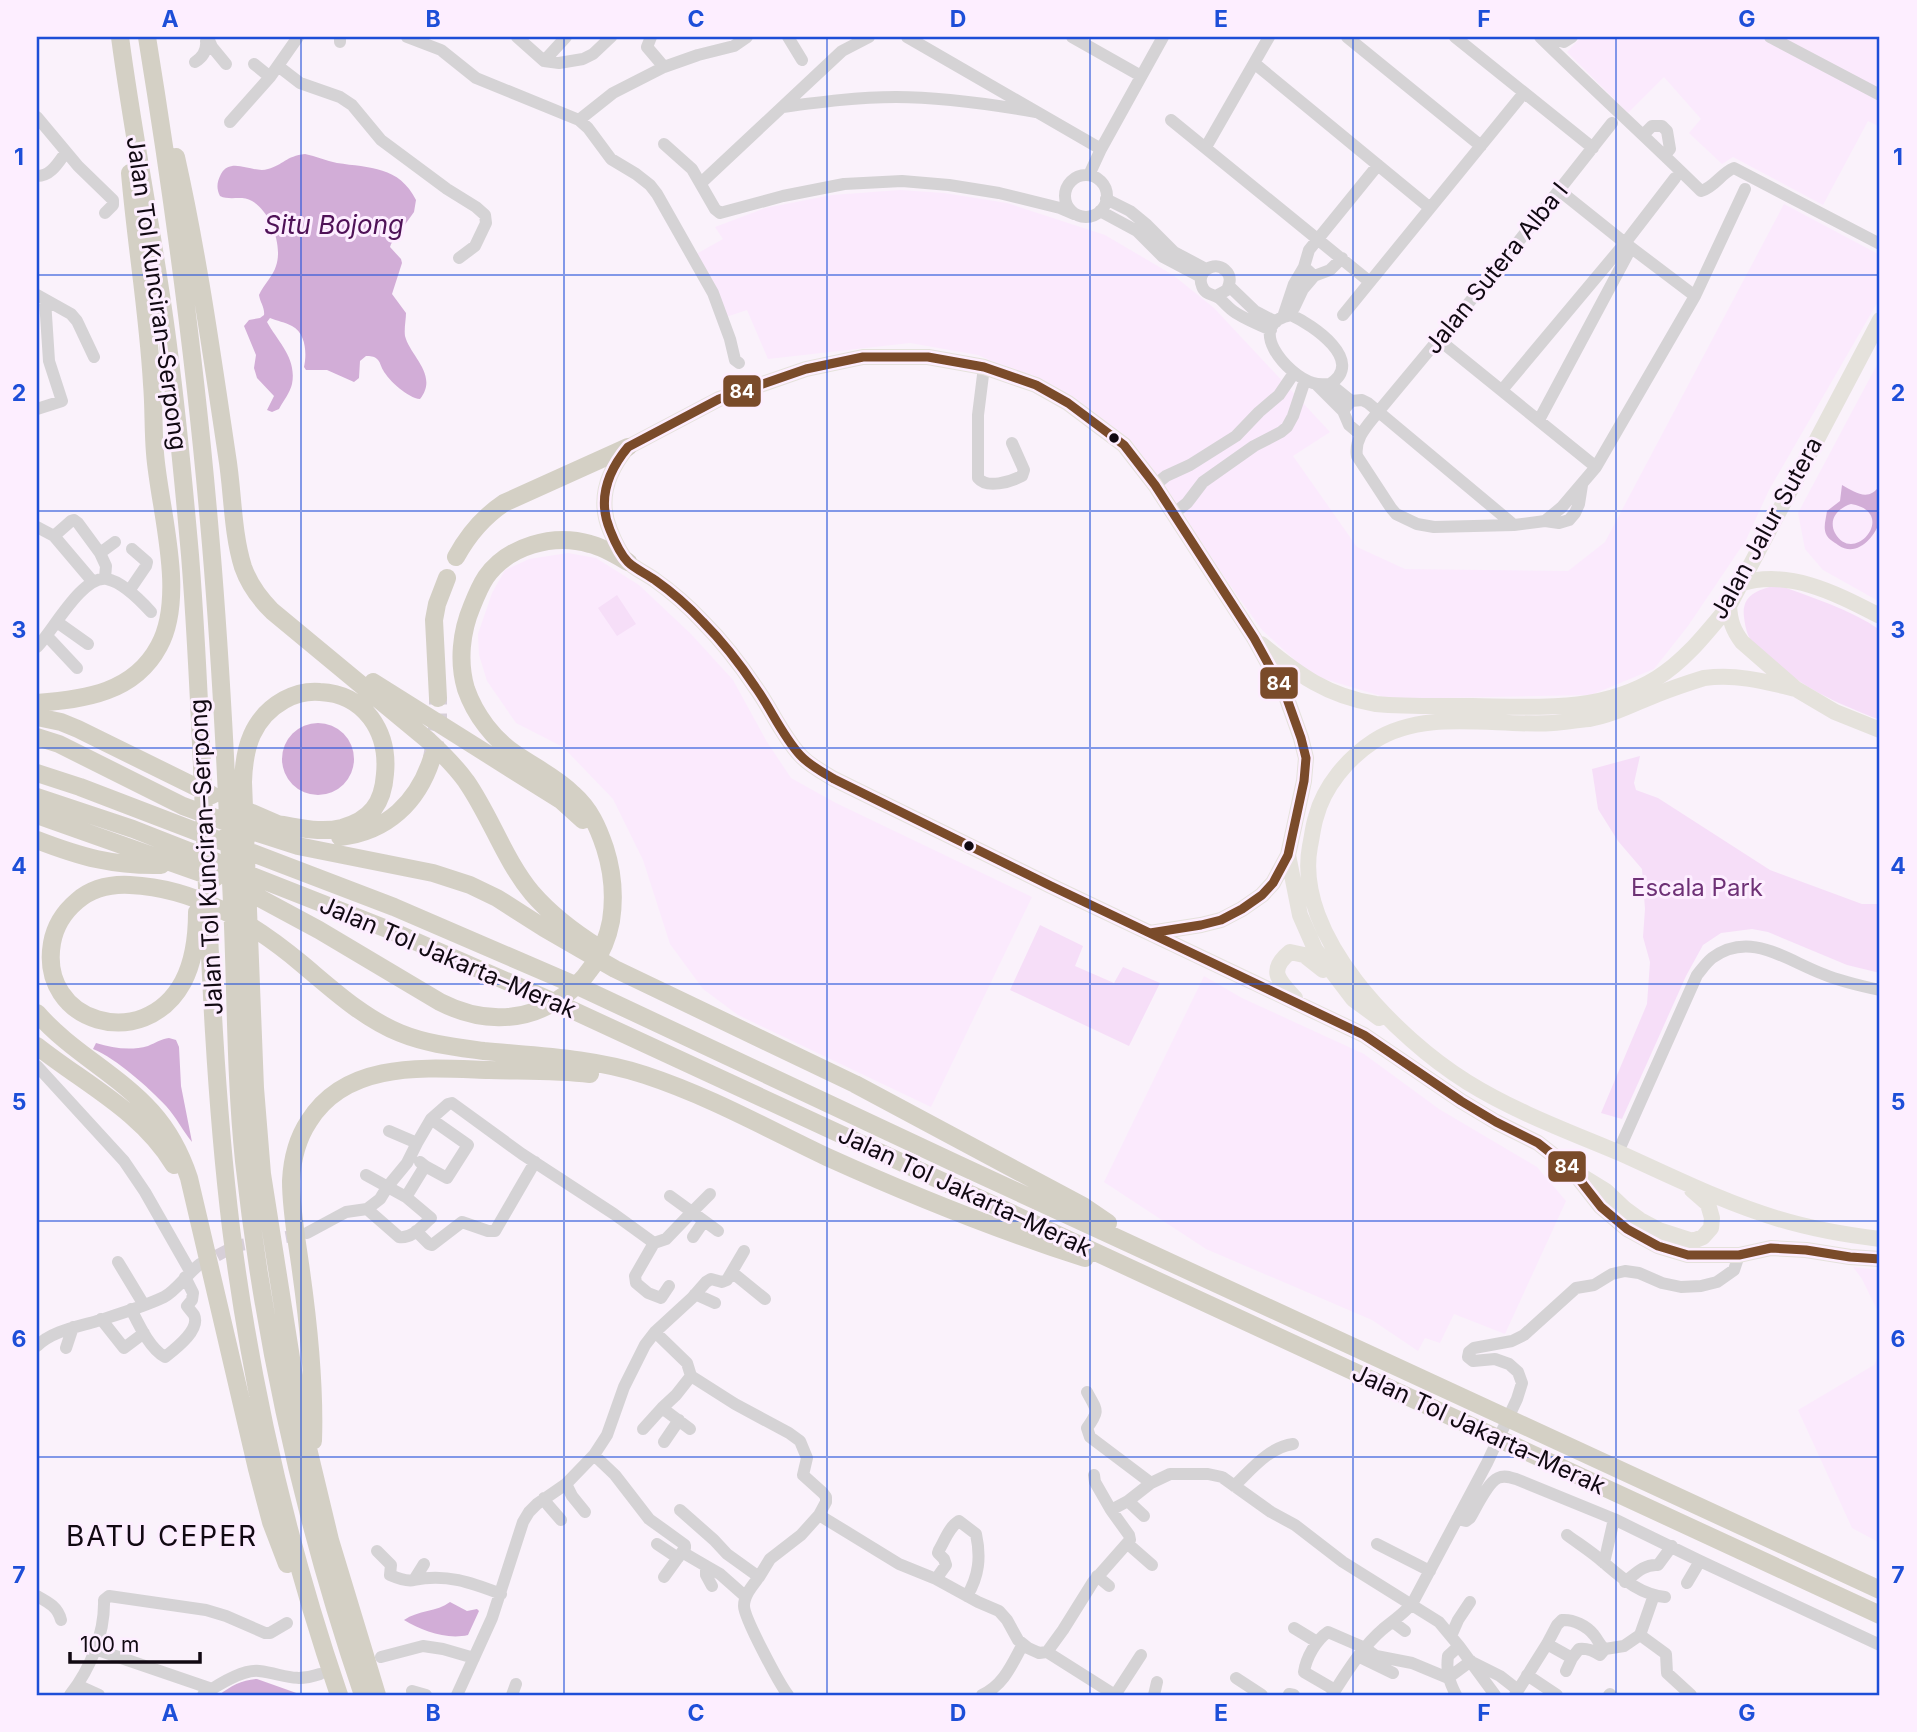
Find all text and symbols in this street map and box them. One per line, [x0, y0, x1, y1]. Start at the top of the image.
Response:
text: A [161, 5, 179, 33]
text: B [425, 5, 441, 33]
text: C [687, 5, 705, 33]
text: D [950, 5, 966, 33]
text: E [1214, 5, 1228, 33]
text: F [1477, 5, 1491, 33]
text: G [1738, 5, 1756, 33]
street label: Jalan Tol Kunciran–Serpong [121, 134, 193, 452]
text: 1 [14, 143, 24, 171]
text: 1 [1893, 143, 1903, 171]
street label: Jalan Sutera Alba I [1418, 177, 1574, 359]
water label: Situ Bojong [264, 209, 404, 240]
line badge: 84 [722, 374, 762, 408]
text: 2 [12, 379, 26, 407]
text: 2 [1891, 379, 1905, 407]
text: 84 [729, 380, 755, 403]
unlabelled marker [1107, 431, 1121, 445]
street label: Jalan Jalur Sutera [1704, 432, 1828, 624]
text: 3 [12, 616, 26, 644]
text: 3 [1891, 616, 1905, 644]
line badge: 84 [1259, 666, 1299, 700]
text: 84 [1266, 672, 1292, 695]
street label: Jalan Tol Kunciran–Serpong [183, 698, 229, 1016]
unlabelled marker [962, 839, 976, 853]
text: 4 [11, 852, 27, 880]
text: 4 [1890, 852, 1906, 880]
park label: Escala Park [1631, 873, 1763, 902]
street label: Jalan Tol Jakarta–Merak [315, 890, 581, 1024]
text: 5 [12, 1088, 26, 1116]
text: 5 [1891, 1088, 1905, 1116]
street label: Jalan Tol Jakarta–Merak [834, 1120, 1096, 1262]
line badge: 84 [1547, 1150, 1587, 1183]
text: 84 [1554, 1155, 1580, 1178]
text: 6 [12, 1325, 26, 1353]
text: 6 [1891, 1325, 1905, 1353]
street label: Jalan Tol Jakarta–Merak [1348, 1358, 1610, 1500]
district label: BATU CEPER [66, 1519, 258, 1553]
text: 7 [12, 1561, 26, 1589]
text: 7 [1891, 1561, 1905, 1589]
scale bar [70, 1620, 200, 1664]
text: 100 m [80, 1632, 139, 1657]
text: A [161, 1699, 179, 1727]
text: B [425, 1699, 441, 1727]
text: C [687, 1699, 705, 1727]
text: D [950, 1699, 966, 1727]
text: E [1214, 1699, 1228, 1727]
text: F [1477, 1699, 1491, 1727]
text: G [1738, 1699, 1756, 1727]

